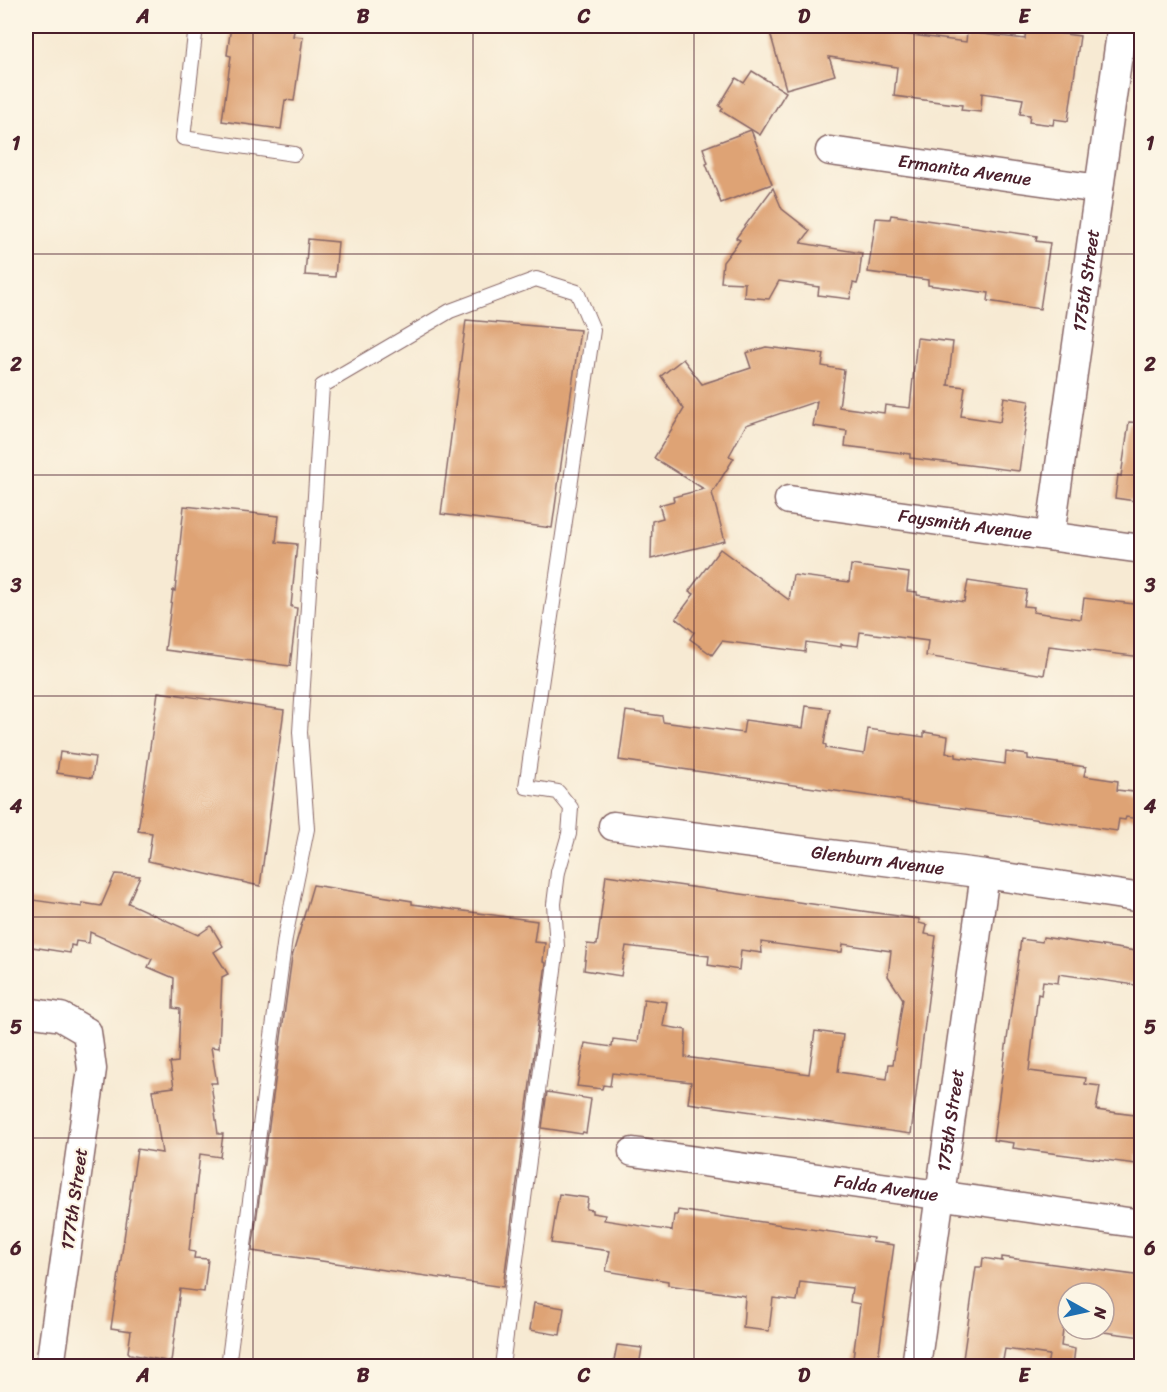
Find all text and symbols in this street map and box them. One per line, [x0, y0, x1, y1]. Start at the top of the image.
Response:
text: A [135, 0, 150, 34]
text: B [357, 0, 370, 34]
text: C [577, 0, 591, 34]
text: D [798, 0, 811, 34]
text: E [1018, 0, 1031, 34]
text: 1 [12, 126, 21, 161]
text: 1 [1146, 126, 1155, 161]
street label: Ermanita Avenue [896, 145, 1034, 195]
street label: 175th Street [1063, 227, 1109, 334]
text: 2 [9, 347, 22, 382]
text: 2 [1143, 347, 1156, 382]
street label: Faysmith Avenue [896, 499, 1034, 550]
text: 3 [10, 568, 22, 603]
text: 3 [1144, 568, 1156, 603]
text: 4 [9, 789, 23, 824]
text: 4 [1143, 789, 1157, 824]
street label: Glenburn Avenue [809, 836, 946, 885]
text: 5 [10, 1010, 22, 1045]
text: 5 [1144, 1010, 1156, 1045]
street label: 175th Street [927, 1067, 973, 1174]
street label: 177th Street [51, 1146, 97, 1252]
street label: Falda Avenue [832, 1165, 941, 1211]
text: 6 [9, 1231, 22, 1266]
text: 6 [1143, 1231, 1156, 1266]
north arrow [1056, 1281, 1116, 1341]
text: N [1085, 1305, 1116, 1321]
text: A [135, 1358, 150, 1392]
text: B [357, 1358, 370, 1392]
text: C [577, 1358, 591, 1392]
text: D [798, 1358, 811, 1392]
text: E [1018, 1358, 1031, 1392]

